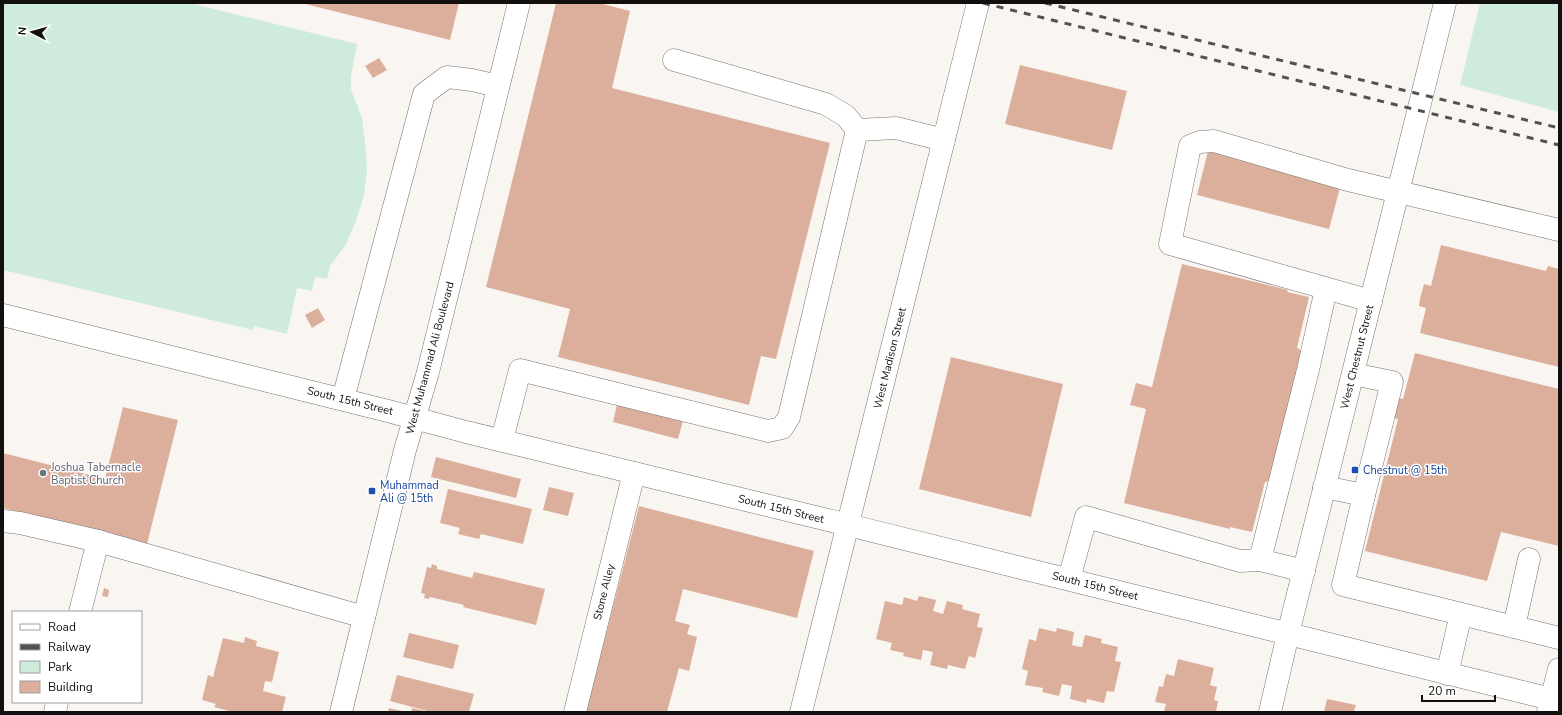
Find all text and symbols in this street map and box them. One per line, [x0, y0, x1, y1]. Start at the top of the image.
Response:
north arrow [12, 12, 52, 52]
text: N [15, 26, 30, 36]
street label: West Muhammad Ali Boulevard [402, 280, 458, 436]
street label: West Chestnut Street [1337, 303, 1377, 411]
street label: West Madison Street [870, 306, 910, 410]
street label: South 15th Street [305, 383, 395, 419]
place label: Joshua Tabernacle Baptist Church [50, 460, 141, 488]
place label: Chestnut @ 15th [1363, 463, 1447, 478]
marker: Chestnut @ 15th [1350, 465, 1360, 475]
marker: Joshua Tabernacle Baptist Church [38, 468, 48, 478]
place label: Muhammad Ali @ 15th [380, 478, 439, 506]
marker: Muhammad Ali @ 15th [367, 486, 377, 496]
street label: South 15th Street [736, 491, 826, 527]
street label: Stone Alley [590, 562, 618, 622]
street label: South 15th Street [1050, 568, 1140, 604]
legend [12, 611, 142, 703]
text: Road [48, 619, 76, 635]
text: Railway [48, 639, 92, 655]
text: Park [48, 659, 73, 675]
scale bar [1422, 677, 1495, 703]
text: Building [48, 679, 93, 695]
text: 20 m [1428, 683, 1456, 699]

